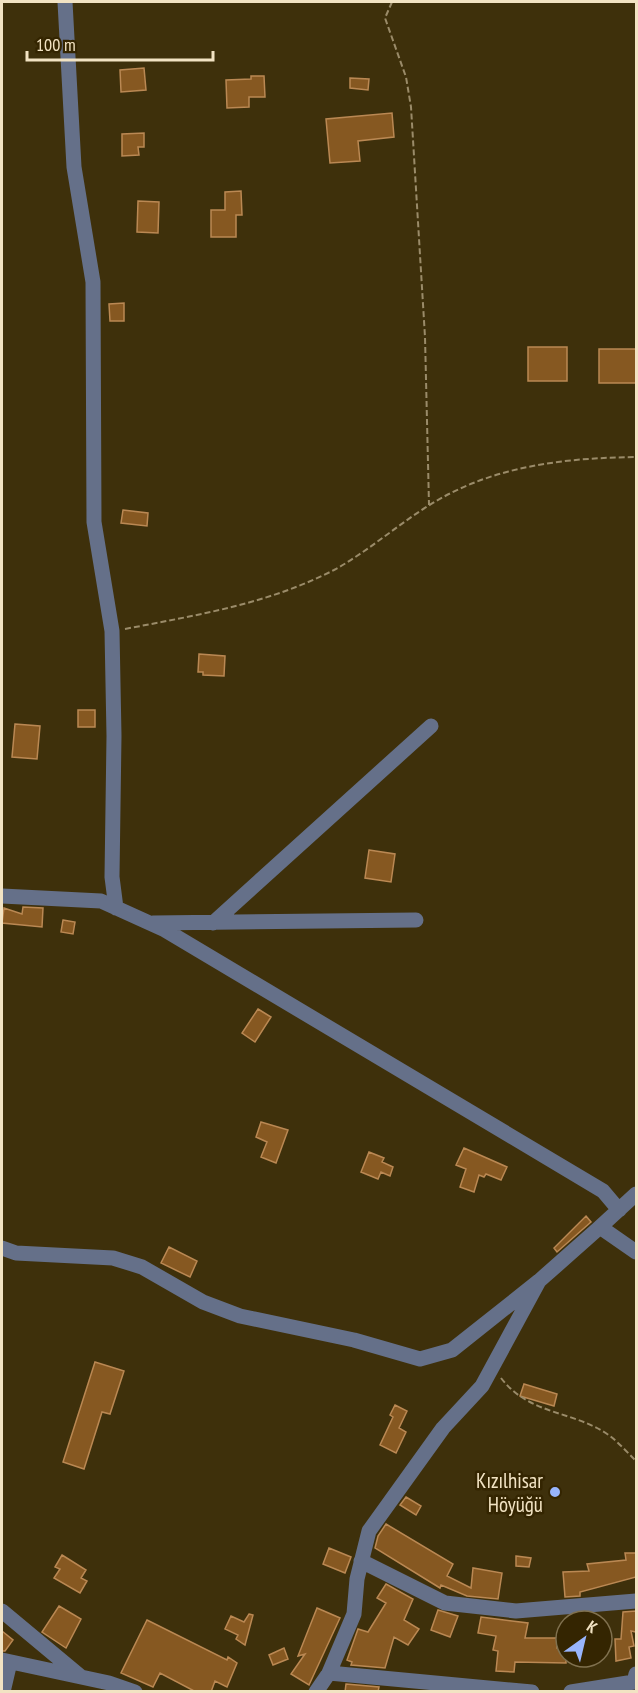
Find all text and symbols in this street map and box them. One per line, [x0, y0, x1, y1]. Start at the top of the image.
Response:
scale bar [27, 24, 213, 62]
text: 100 m [36, 33, 76, 56]
place label: Kızılhisar Höyüğü [476, 1467, 543, 1518]
marker: Kızılhisar Höyüğü [548, 1485, 562, 1499]
north arrow [554, 1609, 614, 1669]
text: K [583, 1616, 602, 1638]

